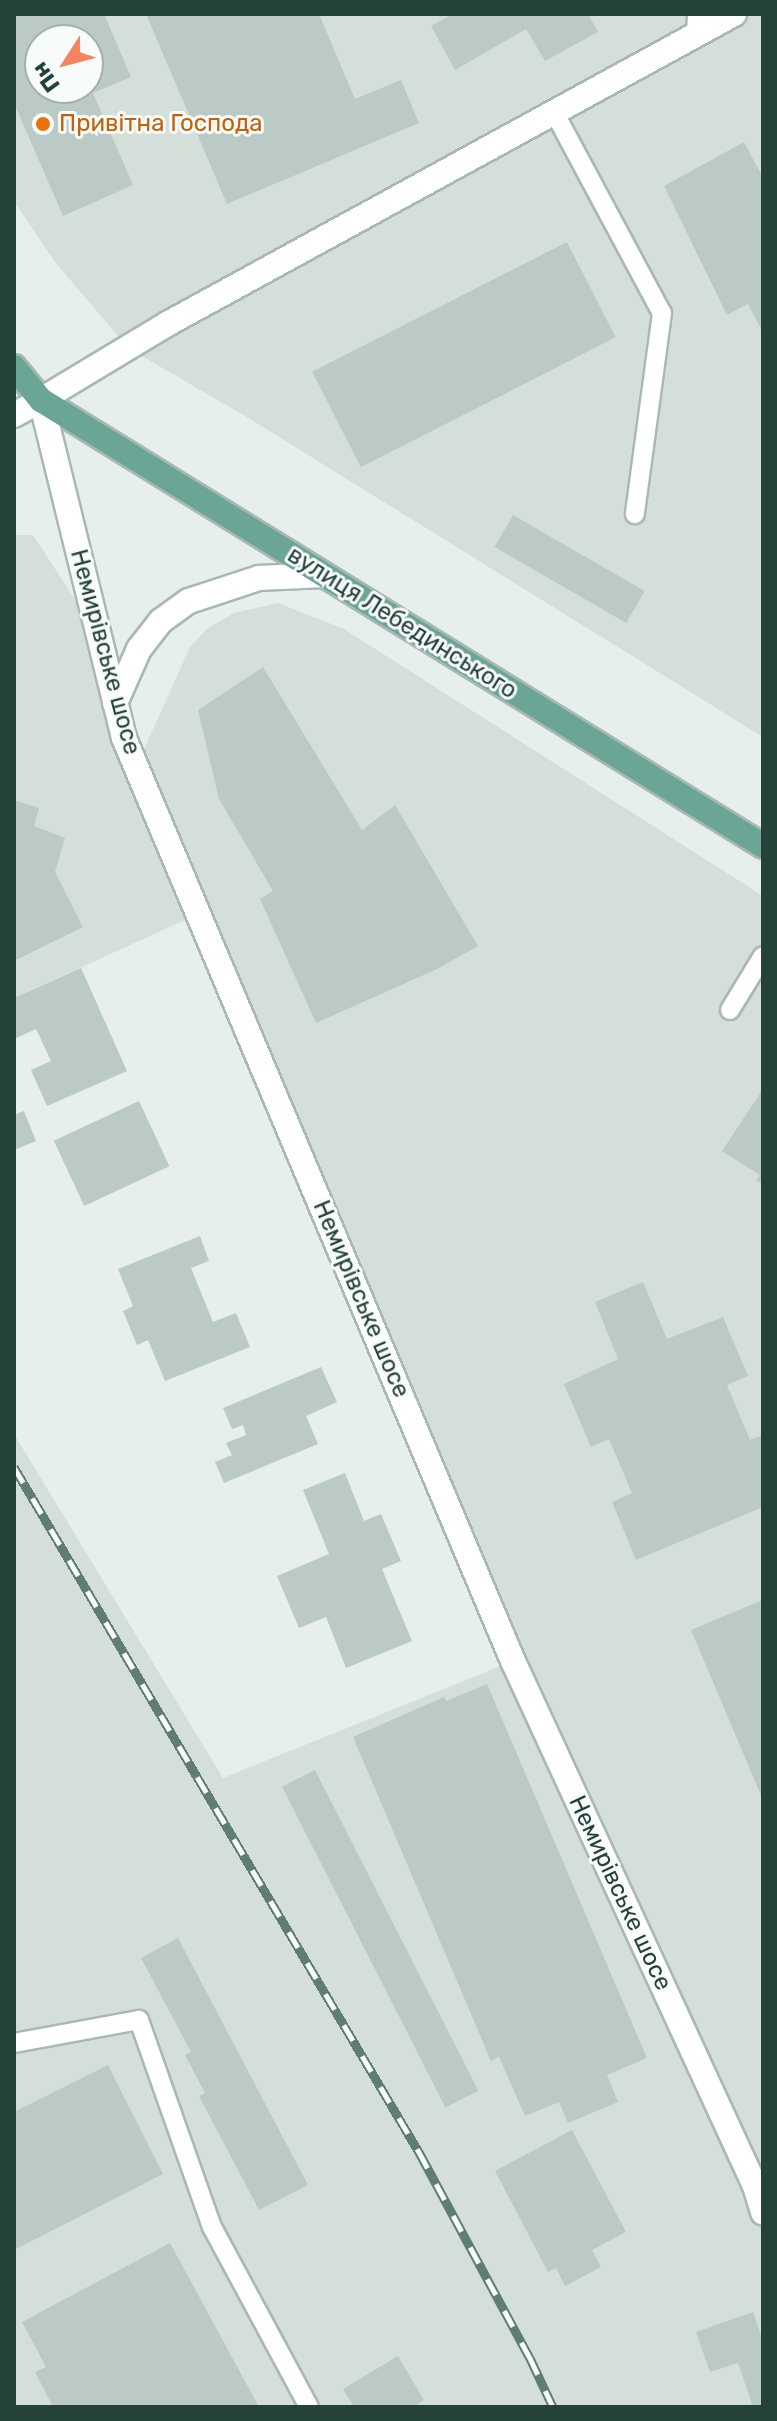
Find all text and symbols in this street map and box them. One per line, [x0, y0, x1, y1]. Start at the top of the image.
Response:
north arrow [24, 24, 104, 104]
text: Пн [26, 57, 66, 97]
place label: Привітна Господа [59, 110, 263, 138]
marker: Привітна Господа [34, 115, 52, 133]
street label: вулиця Лебединського [282, 541, 522, 705]
street label: Немирівське шосе [64, 546, 146, 758]
street label: Немирівське шосе [306, 1196, 416, 1402]
street label: Немирівське шосе [562, 1791, 678, 1995]

